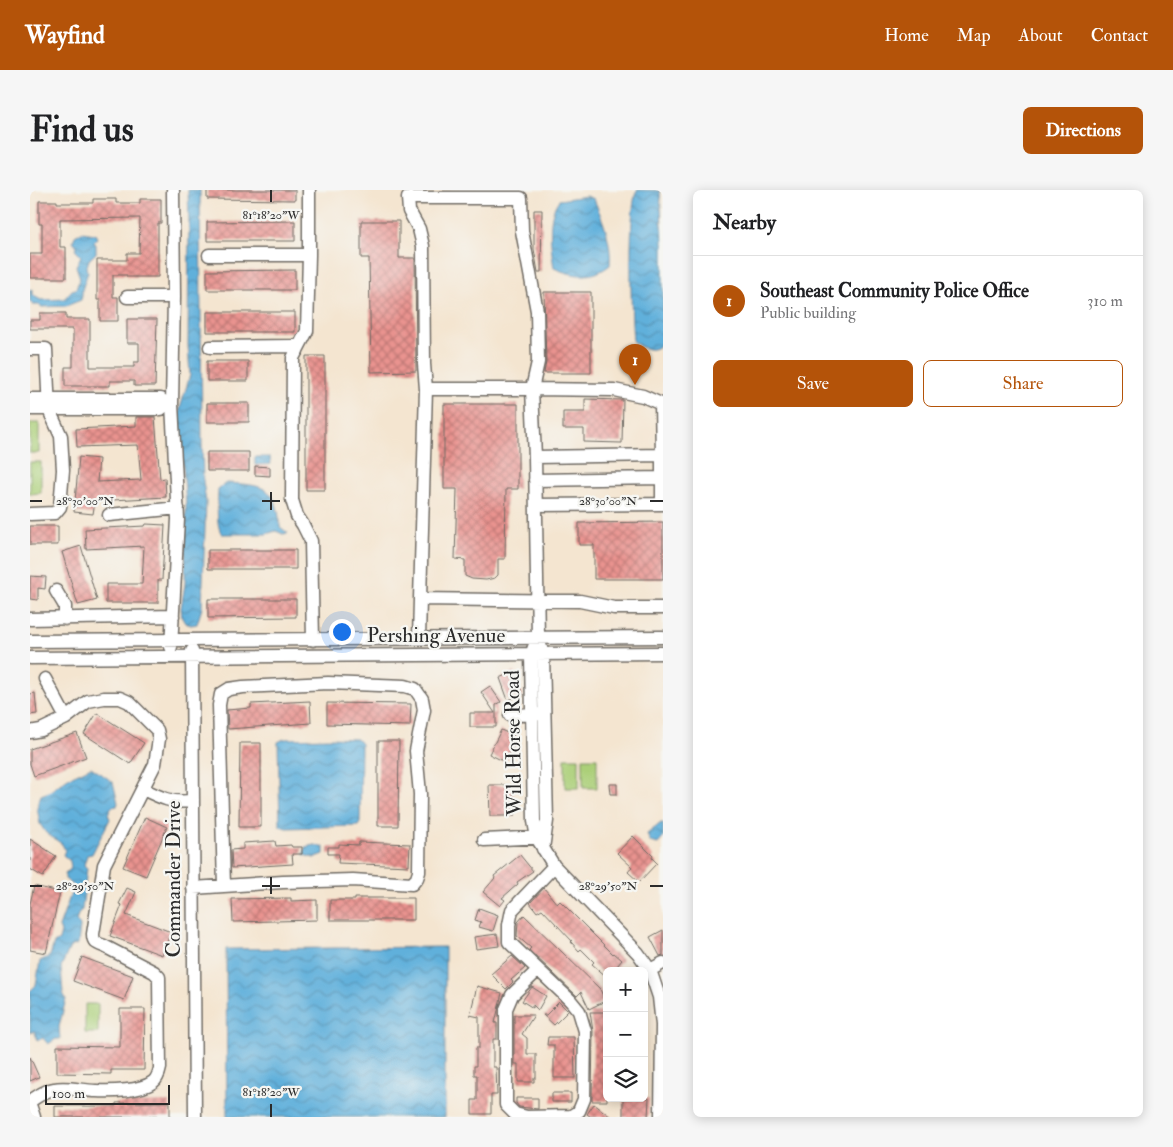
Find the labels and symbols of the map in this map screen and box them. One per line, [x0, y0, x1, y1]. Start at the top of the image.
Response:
text: 81°18'20"W [243, 208, 300, 223]
pin: 1 [619, 344, 651, 385]
text: 28°30'00"N [56, 494, 114, 509]
text: 28°30'00"N [579, 494, 637, 509]
your location [329, 619, 355, 645]
street label: Pershing Avenue [367, 622, 505, 649]
street label: Wild Horse Road [499, 669, 528, 817]
street label: Commander Drive [160, 800, 187, 957]
text: 28°29'50"N [56, 879, 115, 894]
text: 28°29'50"N [579, 879, 638, 894]
scale bar [45, 1082, 170, 1105]
text: 81°18'20"W [243, 1085, 300, 1100]

